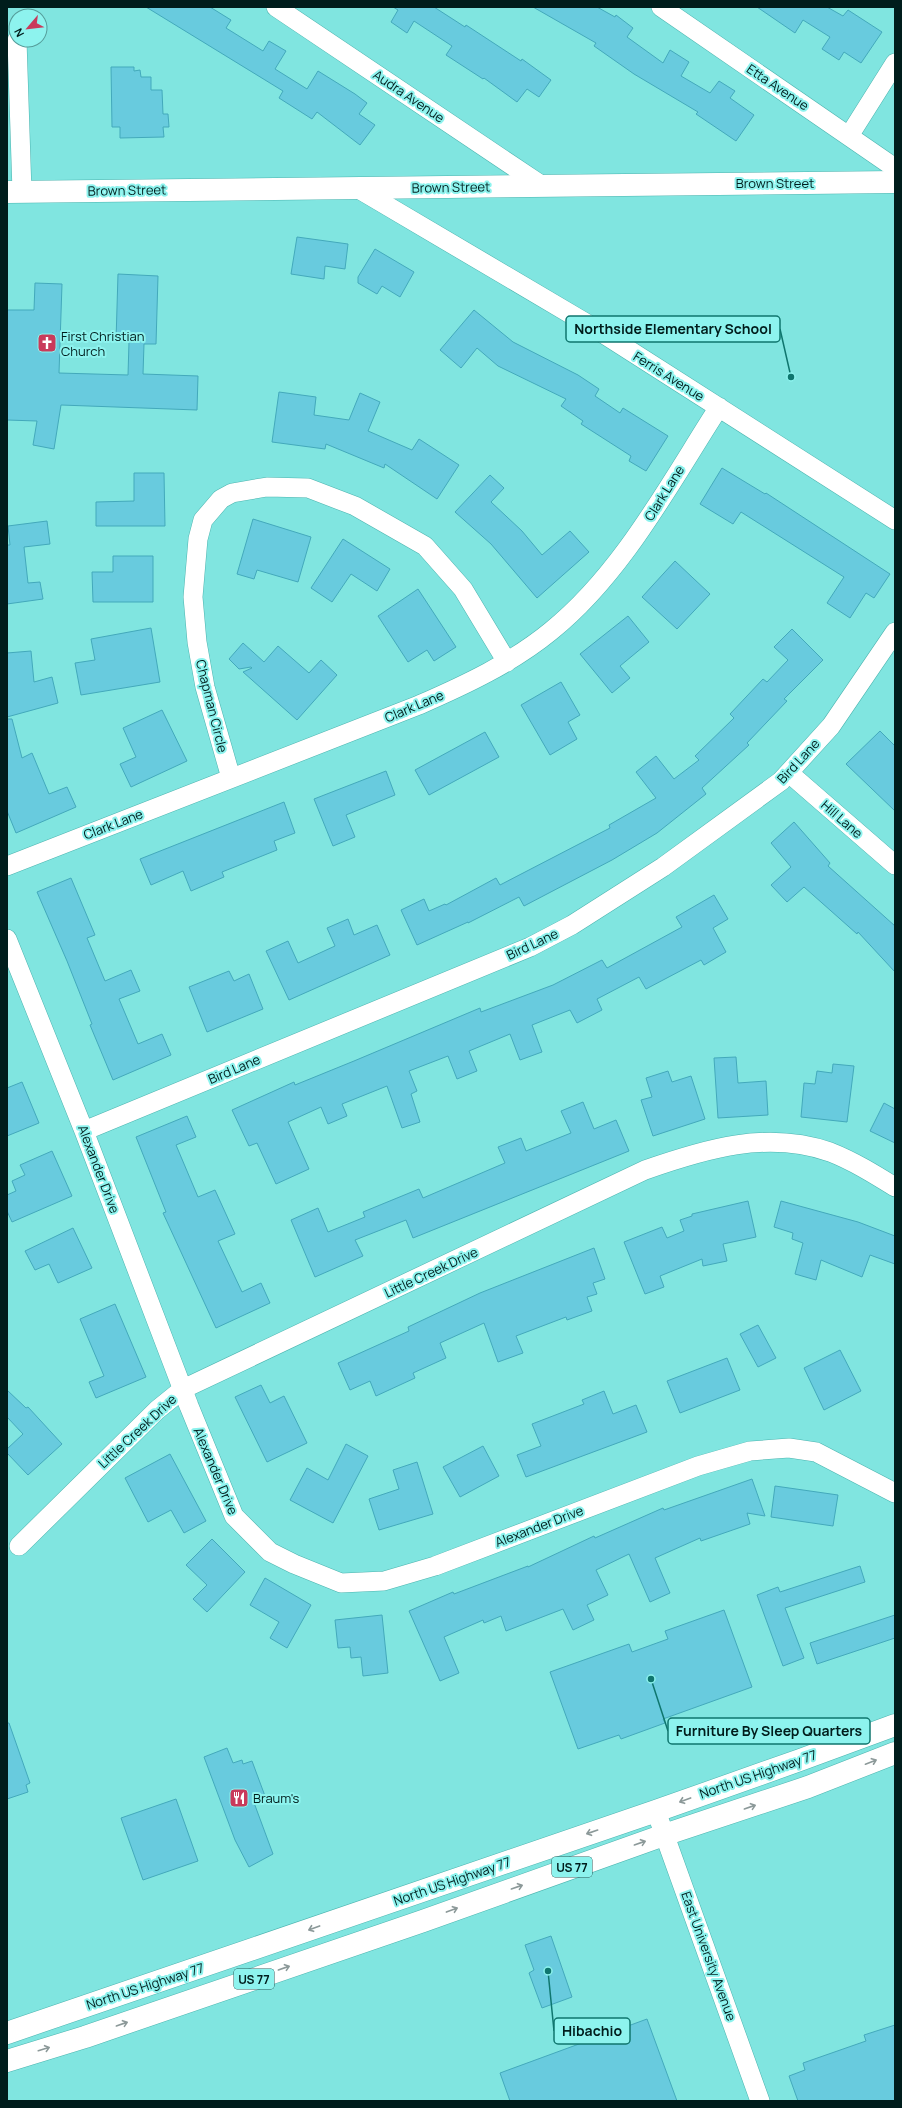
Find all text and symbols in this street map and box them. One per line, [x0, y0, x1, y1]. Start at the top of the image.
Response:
north arrow [8, 8, 48, 48]
text: N [10, 26, 27, 40]
street label: Etta Avenue [743, 60, 813, 115]
street label: Audra Avenue [370, 65, 449, 127]
street label: Brown Street [736, 174, 814, 192]
street label: Brown Street [412, 177, 490, 197]
street label: Brown Street [88, 180, 166, 200]
callout: Northside Elementary School [566, 316, 780, 342]
text: Northside Elementary School [574, 319, 772, 338]
place label: First Christian Church [61, 327, 144, 360]
church icon: First Christian Church [36, 332, 58, 354]
street label: Ferris Avenue [630, 347, 708, 405]
street label: Clark Lane [640, 461, 688, 524]
street label: Chapman Circle [192, 658, 232, 755]
street label: Clark Lane [382, 685, 447, 726]
street label: Bird Lane [773, 734, 824, 787]
street label: Hill Lane [817, 796, 867, 842]
street label: Clark Lane [81, 804, 146, 844]
street label: Bird Lane [503, 924, 561, 964]
street label: Bird Lane [205, 1050, 263, 1088]
street label: Alexander Drive [74, 1122, 124, 1216]
street label: Little Creek Drive [381, 1242, 481, 1302]
street label: Little Creek Drive [94, 1390, 180, 1472]
street label: Alexander Drive [190, 1425, 243, 1518]
street label: Alexander Drive [492, 1501, 586, 1551]
callout: Furniture By Sleep Quarters [668, 1718, 870, 1744]
text: Furniture By Sleep Quarters [676, 1721, 863, 1740]
street label: North US Highway 77 [697, 1746, 819, 1802]
one-way arrow [865, 1757, 877, 1765]
restaurant icon: Braum's [228, 1787, 250, 1809]
place label: Braum's [253, 1789, 300, 1807]
one-way arrow [679, 1797, 692, 1804]
one-way arrow [743, 1803, 755, 1811]
one-way arrow [587, 1829, 599, 1837]
one-way arrow [633, 1839, 645, 1847]
street label: North US Highway 77 [391, 1853, 513, 1909]
road number: US 77 [552, 1857, 592, 1877]
one-way arrow [511, 1882, 523, 1890]
street label: East University Avenue [677, 1889, 741, 2024]
one-way arrow [445, 1906, 457, 1914]
one-way arrow [309, 1924, 321, 1932]
street label: North US Highway 77 [84, 1958, 206, 2014]
one-way arrow [278, 1964, 290, 1972]
road number: US 77 [234, 1969, 274, 1989]
callout: Hibachio [554, 2018, 630, 2044]
one-way arrow [115, 2020, 128, 2027]
text: Hibachio [562, 2021, 622, 2040]
one-way arrow [37, 2045, 50, 2052]

